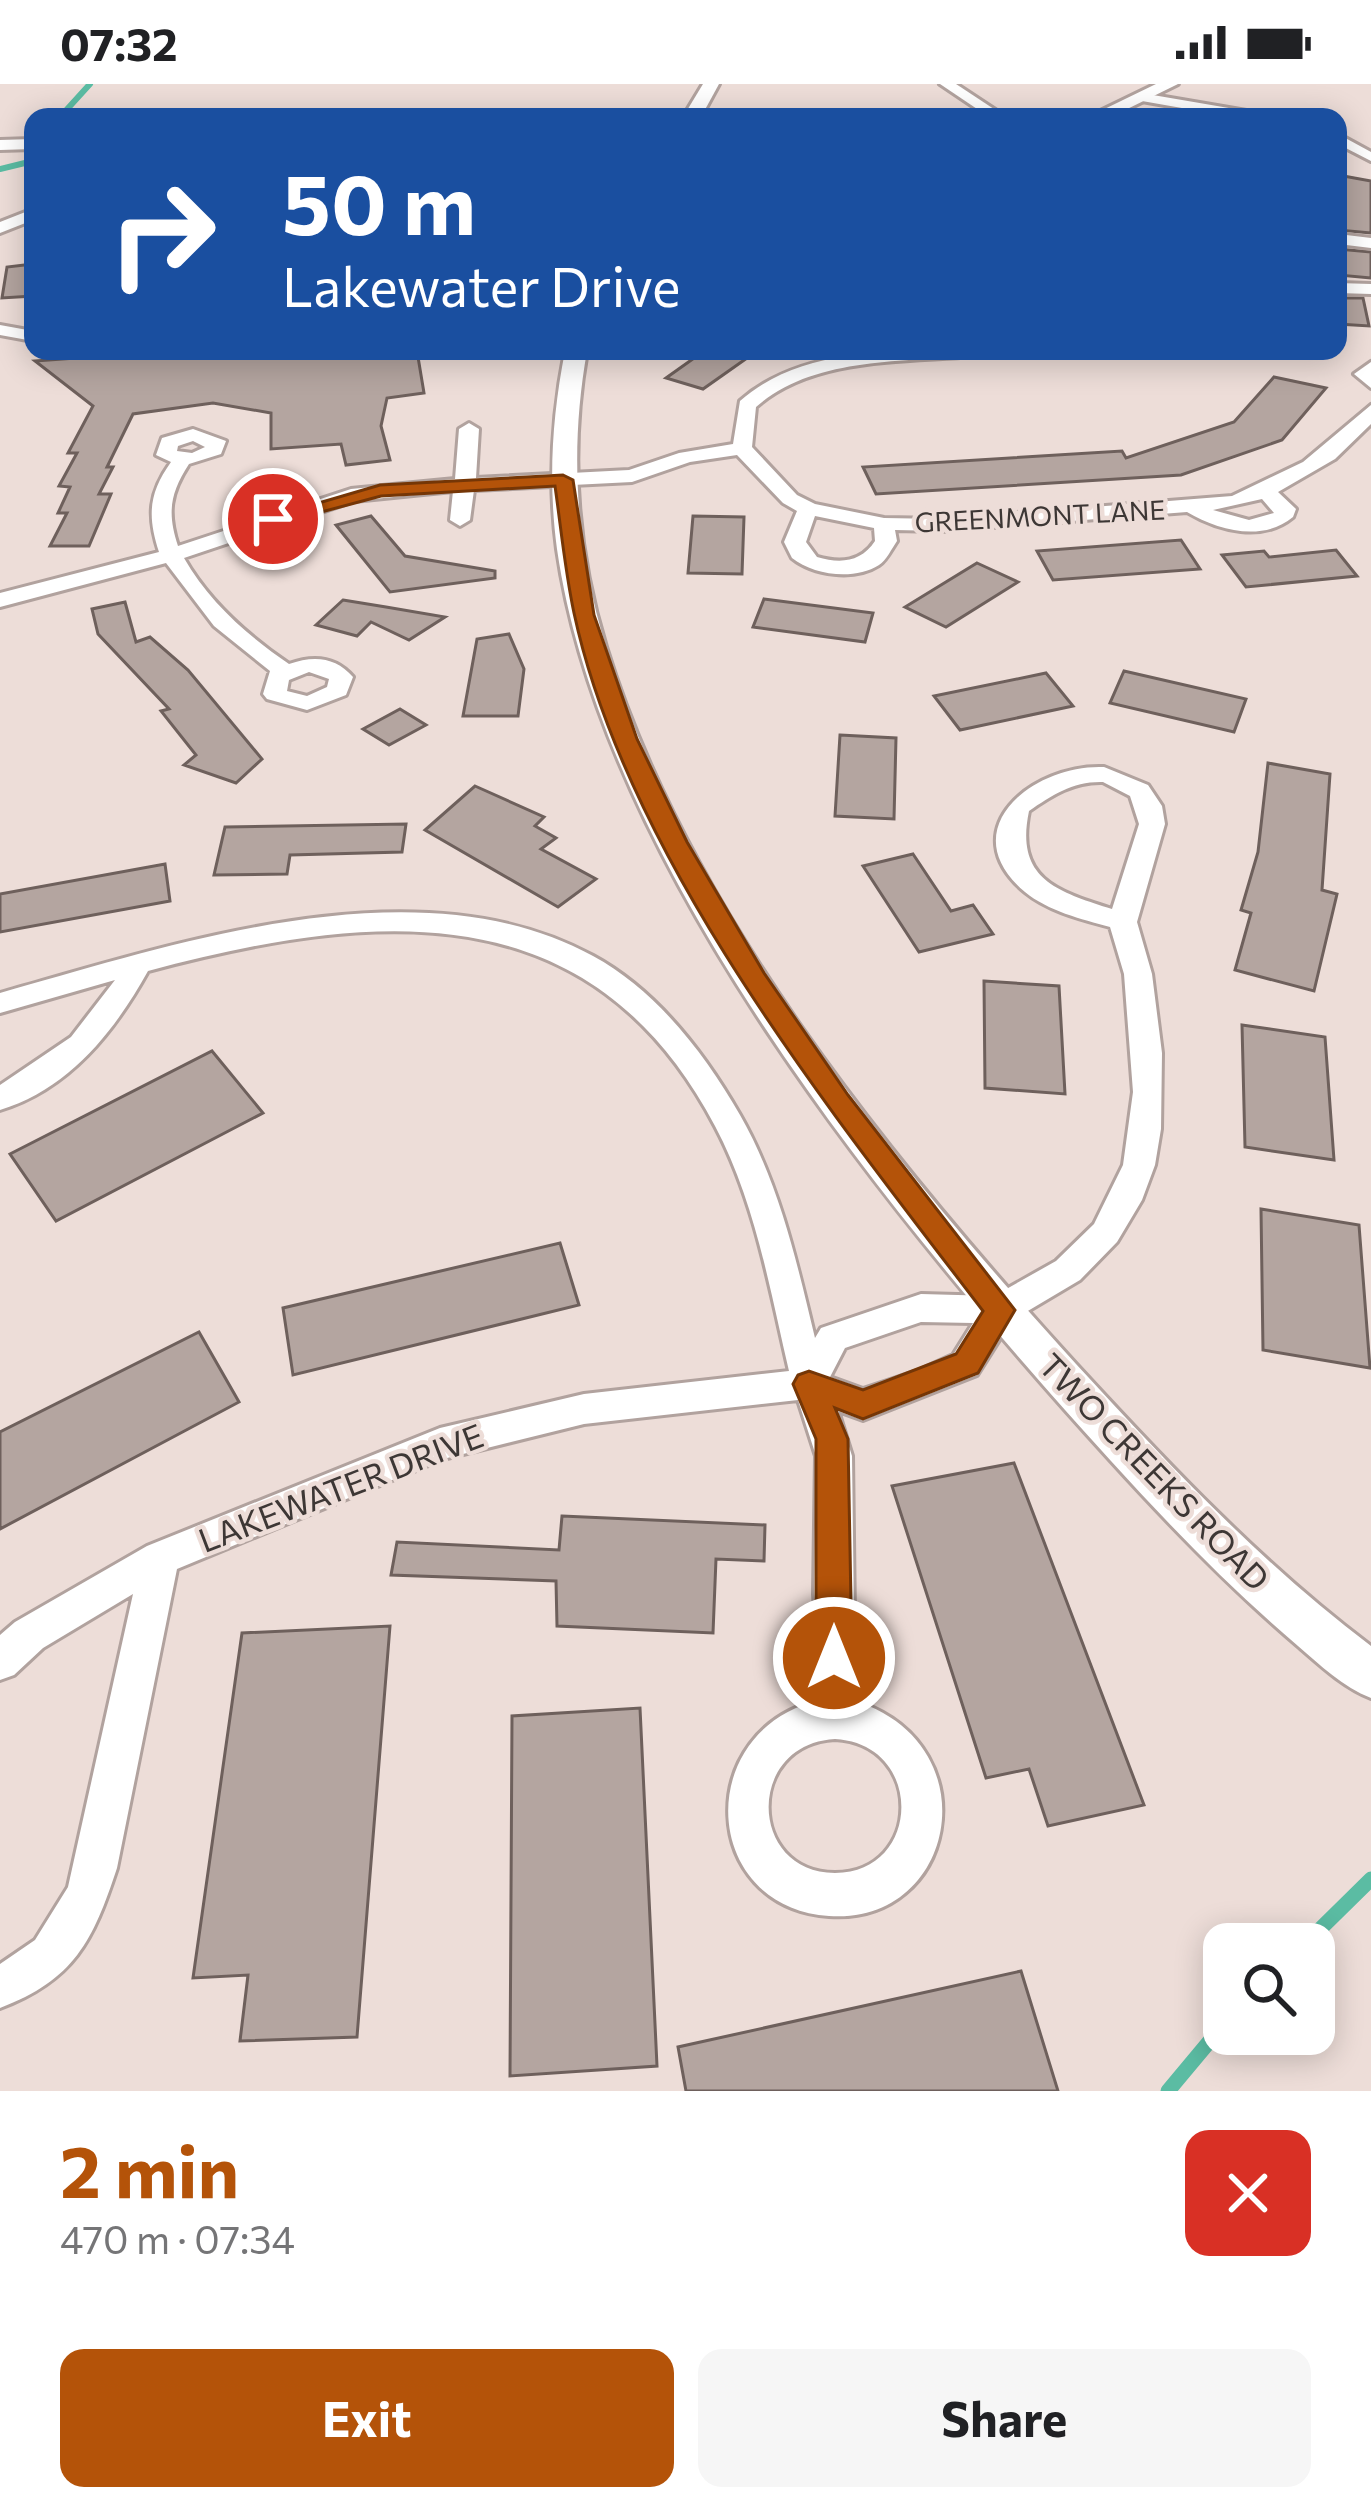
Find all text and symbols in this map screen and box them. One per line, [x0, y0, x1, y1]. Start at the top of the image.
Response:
text: 07:32 [60, 15, 178, 70]
text: 50 m [282, 150, 476, 252]
icon: right [84, 156, 240, 312]
text: Lakewater Drive [282, 252, 681, 318]
pin [222, 468, 324, 570]
icon: arrive [240, 486, 306, 552]
street label: GREENMONT LANE [914, 492, 1166, 539]
street label: TWO CREEKS ROAD [1031, 1344, 1279, 1598]
street label: LAKEWATER DRIVE [192, 1413, 489, 1560]
position arrow [771, 1595, 897, 1721]
map controls [1203, 1923, 1335, 2055]
button: search [1203, 1923, 1335, 2055]
text: 2 min [60, 2125, 239, 2213]
button: close [1185, 2130, 1311, 2256]
text: 470 m · 07:34 [60, 2214, 295, 2262]
button: Exit [60, 2349, 674, 2487]
button: Share [698, 2349, 1311, 2487]

